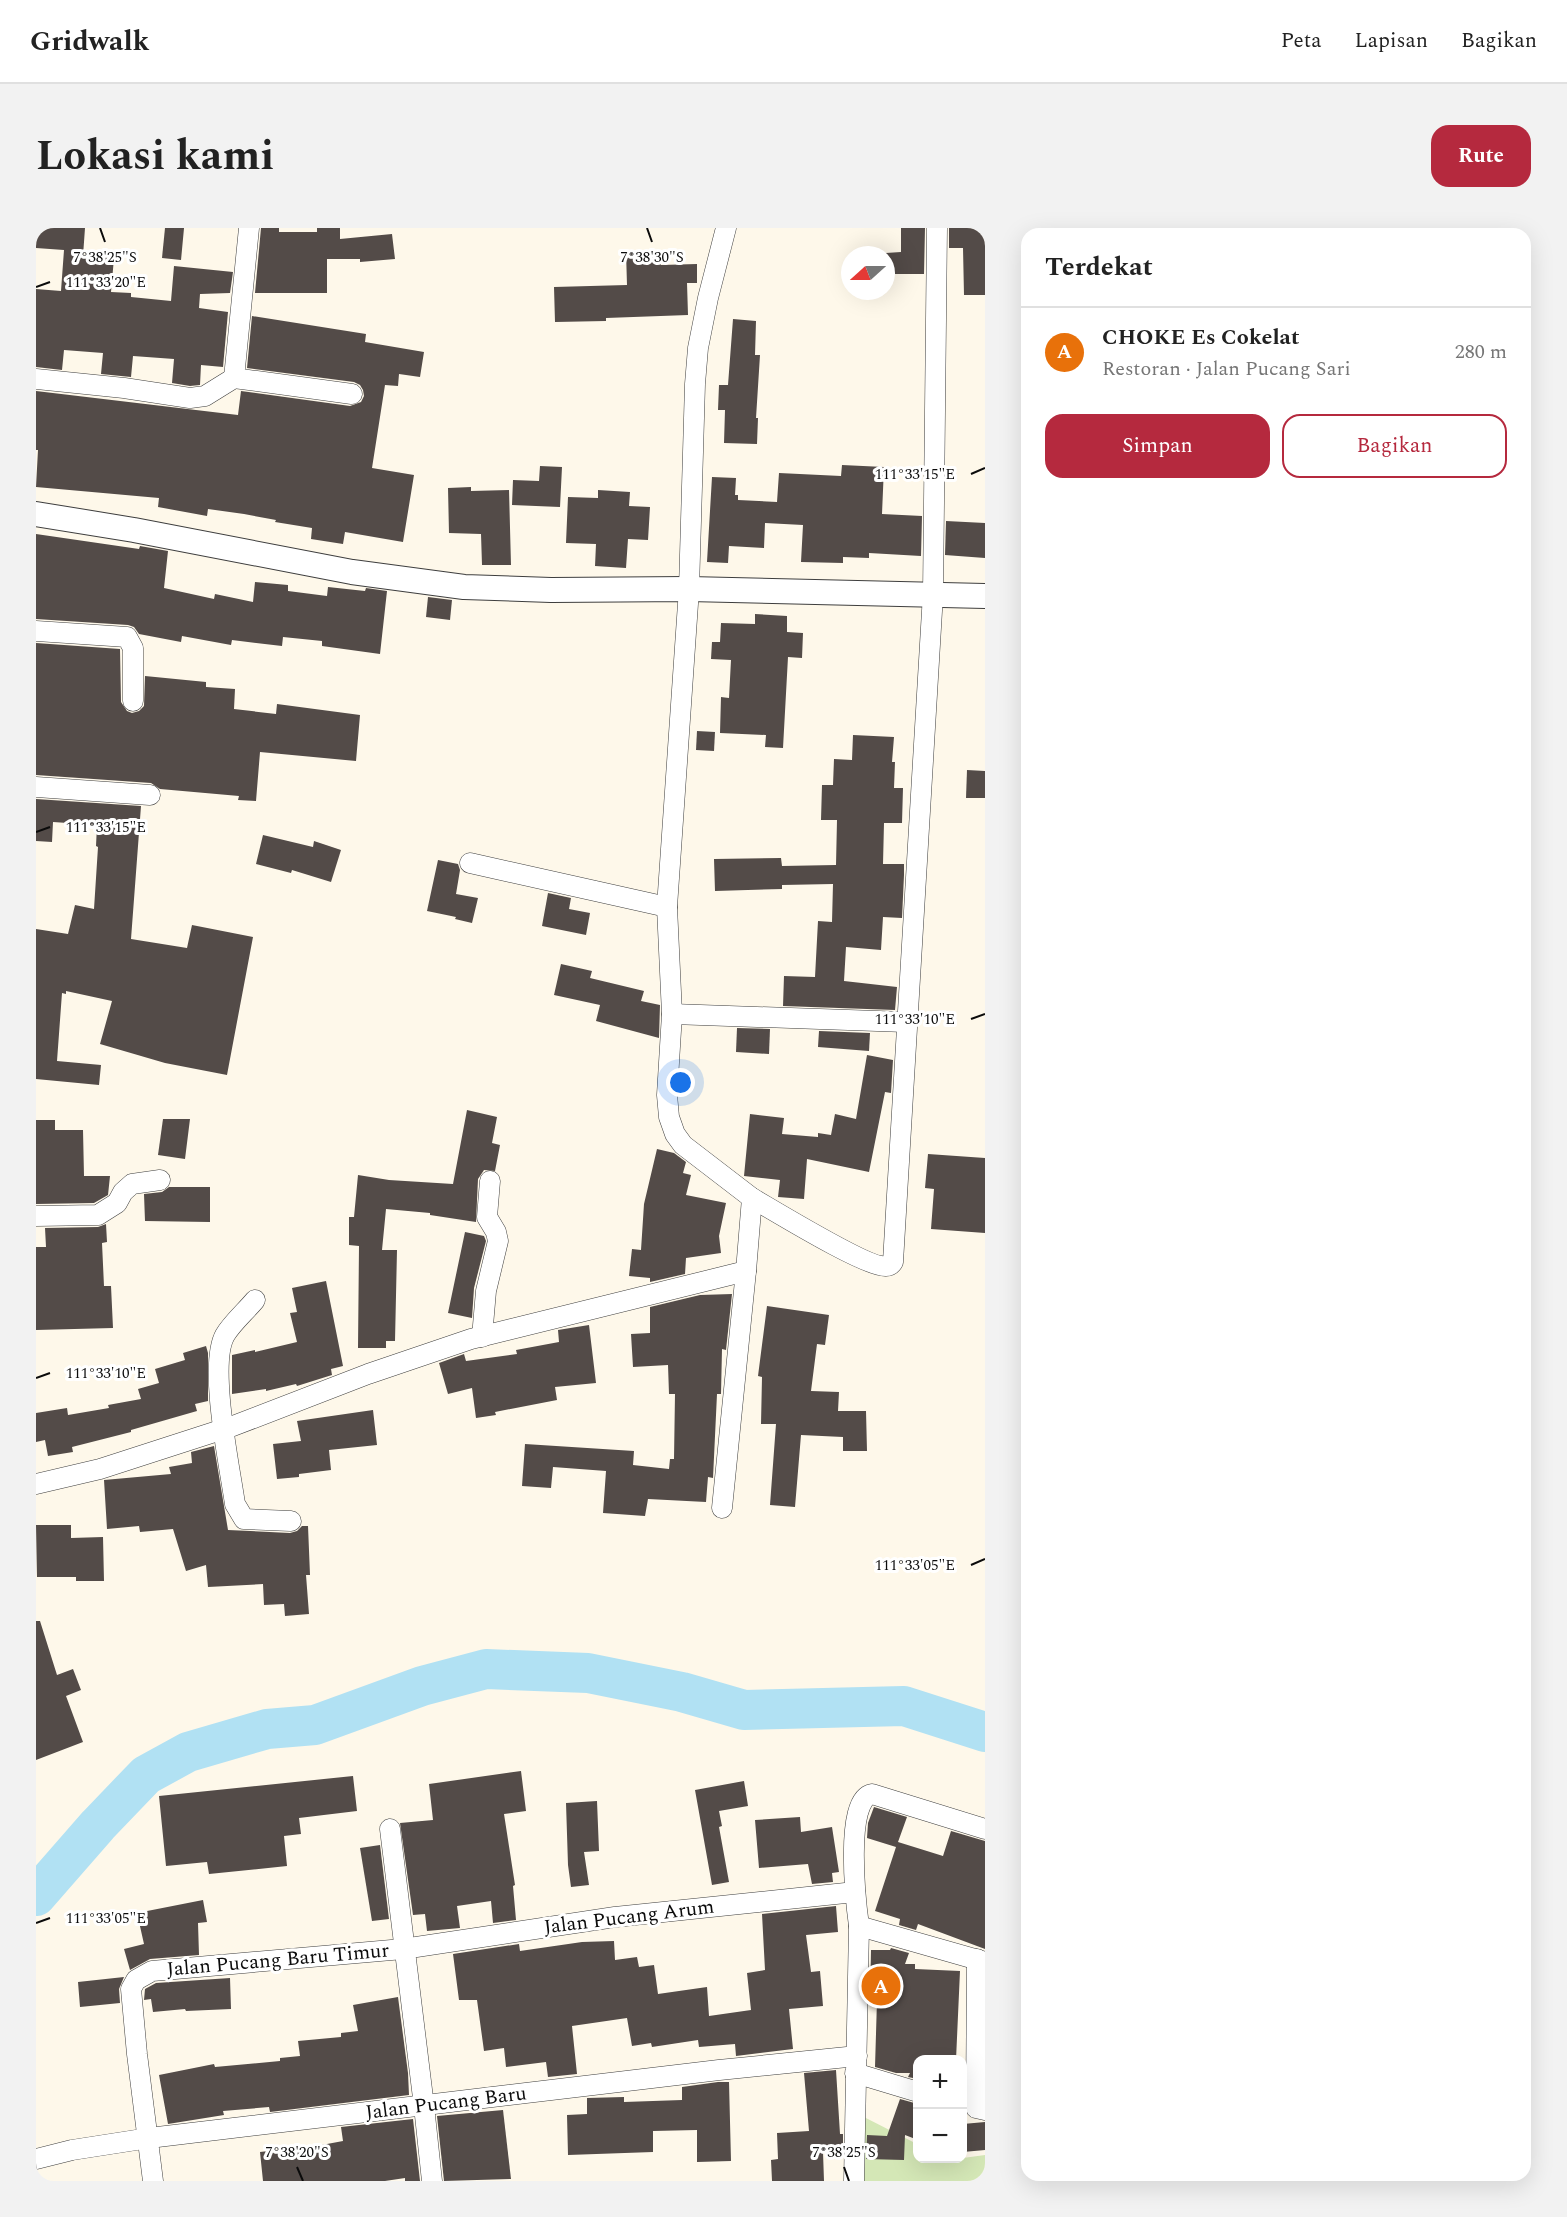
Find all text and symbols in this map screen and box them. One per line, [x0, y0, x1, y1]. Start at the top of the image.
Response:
text: Gridwalk [30, 20, 149, 63]
text: Peta [1281, 25, 1321, 57]
text: Lapisan [1354, 25, 1428, 57]
text: Bagikan [1461, 25, 1537, 57]
text: Lokasi kami [36, 125, 274, 188]
button: Rute [1431, 125, 1531, 187]
text: 7°38'25"S [73, 246, 137, 269]
text: 7°38'30"S [620, 246, 684, 269]
north arrow [841, 246, 895, 300]
text: Terdekat [1045, 247, 1153, 287]
text: 111°33'20"E [66, 271, 146, 294]
text: CHOKE Es Cokelat [1102, 321, 1299, 354]
text: A [1057, 337, 1072, 367]
text: 280 m [1455, 337, 1507, 367]
text: Restoran · Jalan Pucang Sari [1102, 354, 1351, 384]
button: Simpan [1045, 414, 1270, 478]
button: Bagikan [1282, 414, 1507, 478]
text: 111°33'15"E [875, 463, 955, 486]
text: 111°33'15"E [66, 816, 146, 839]
text: 111°33'10"E [875, 1008, 955, 1031]
your location [666, 1068, 695, 1097]
text: 111°33'10"E [66, 1362, 146, 1385]
text: 111°33'05"E [875, 1554, 955, 1577]
street label: Jalan Pucang Arum [542, 1892, 716, 1942]
text: 111°33'05"E [66, 1907, 146, 1930]
street label: Jalan Pucang Baru Timur [166, 1935, 391, 1985]
pin: A [862, 1964, 900, 2008]
map controls [913, 2055, 967, 2163]
button: + [913, 2055, 967, 2109]
street label: Jalan Pucang Baru [364, 2078, 528, 2128]
button: − [913, 2109, 967, 2163]
text: 7°38'20"S [265, 2141, 329, 2164]
text: 7°38'25"S [812, 2141, 876, 2164]

